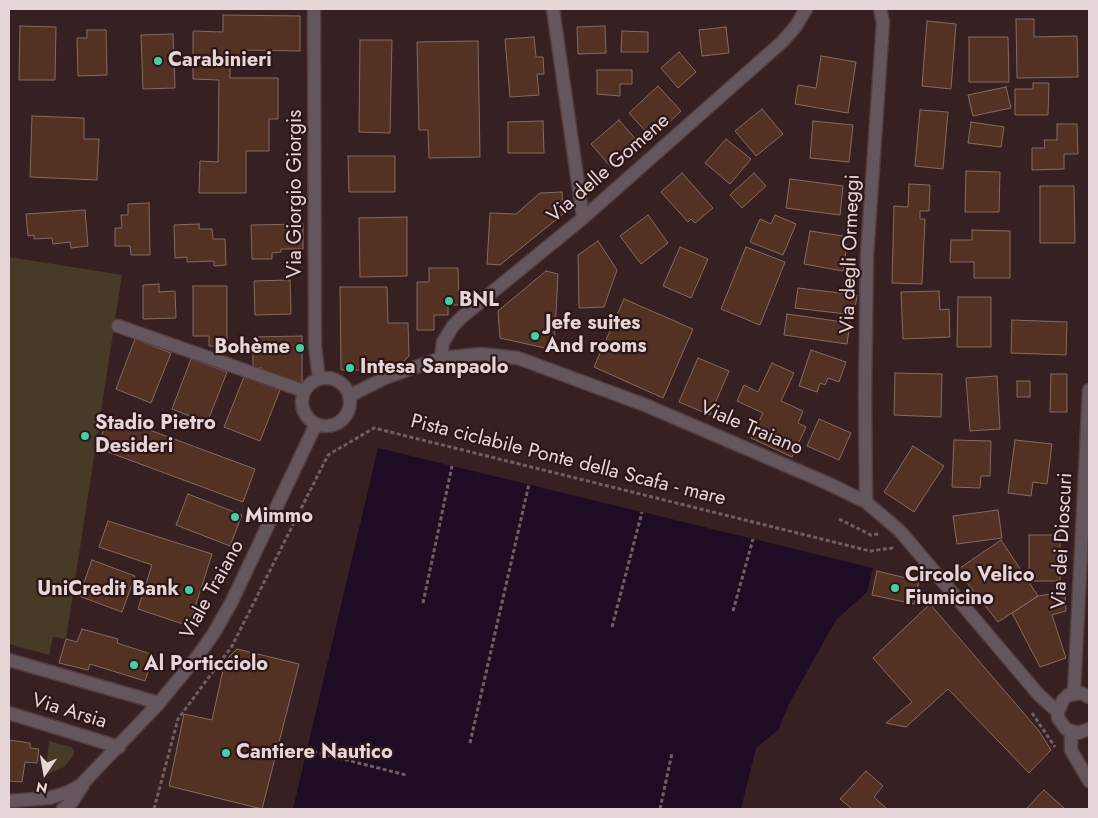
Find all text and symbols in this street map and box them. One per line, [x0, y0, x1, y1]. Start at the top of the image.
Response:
place label: Carabinieri [168, 49, 272, 73]
marker: Carabinieri [152, 55, 164, 67]
street label: Via delle Gomene [543, 109, 675, 229]
street label: Via Giorgio Giorgis [284, 110, 308, 278]
street label: Via degli Ormeggi [836, 174, 866, 334]
place label: BNL [459, 289, 499, 313]
marker: BNL [443, 295, 455, 307]
place label: Jefe suites And rooms [545, 312, 647, 359]
marker: Jefe suites And rooms [529, 330, 541, 342]
place label: Bohème [214, 336, 290, 360]
marker: Bohème [294, 342, 306, 354]
place label: Intesa Sanpaolo [360, 356, 509, 380]
marker: Intesa Sanpaolo [344, 362, 356, 374]
street label: Viale Traiano [696, 397, 806, 461]
street label: Pista ciclabile Ponte della Scafa - mare [408, 410, 728, 512]
place label: Stadio Pietro Desideri [95, 412, 216, 459]
marker: Stadio Pietro Desideri [79, 430, 91, 442]
street label: Via dei Dioscuri [1047, 472, 1079, 610]
place label: Mimmo [245, 505, 313, 529]
marker: Mimmo [229, 511, 241, 523]
street label: Viale Traiano [176, 536, 250, 644]
place label: Circolo Velico Fiumicino [905, 564, 1034, 611]
place label: UniCredit Bank [37, 578, 179, 602]
marker: Circolo Velico Fiumicino [889, 582, 901, 594]
marker: UniCredit Bank [183, 584, 195, 596]
place label: Al Porticciolo [144, 653, 268, 677]
marker: Al Porticciolo [128, 659, 140, 671]
street label: Via Arsia [29, 689, 109, 735]
place label: Cantiere Nautico [236, 741, 393, 765]
marker: Cantiere Nautico [220, 747, 232, 759]
north arrow [20, 748, 70, 798]
text: N [34, 777, 49, 799]

